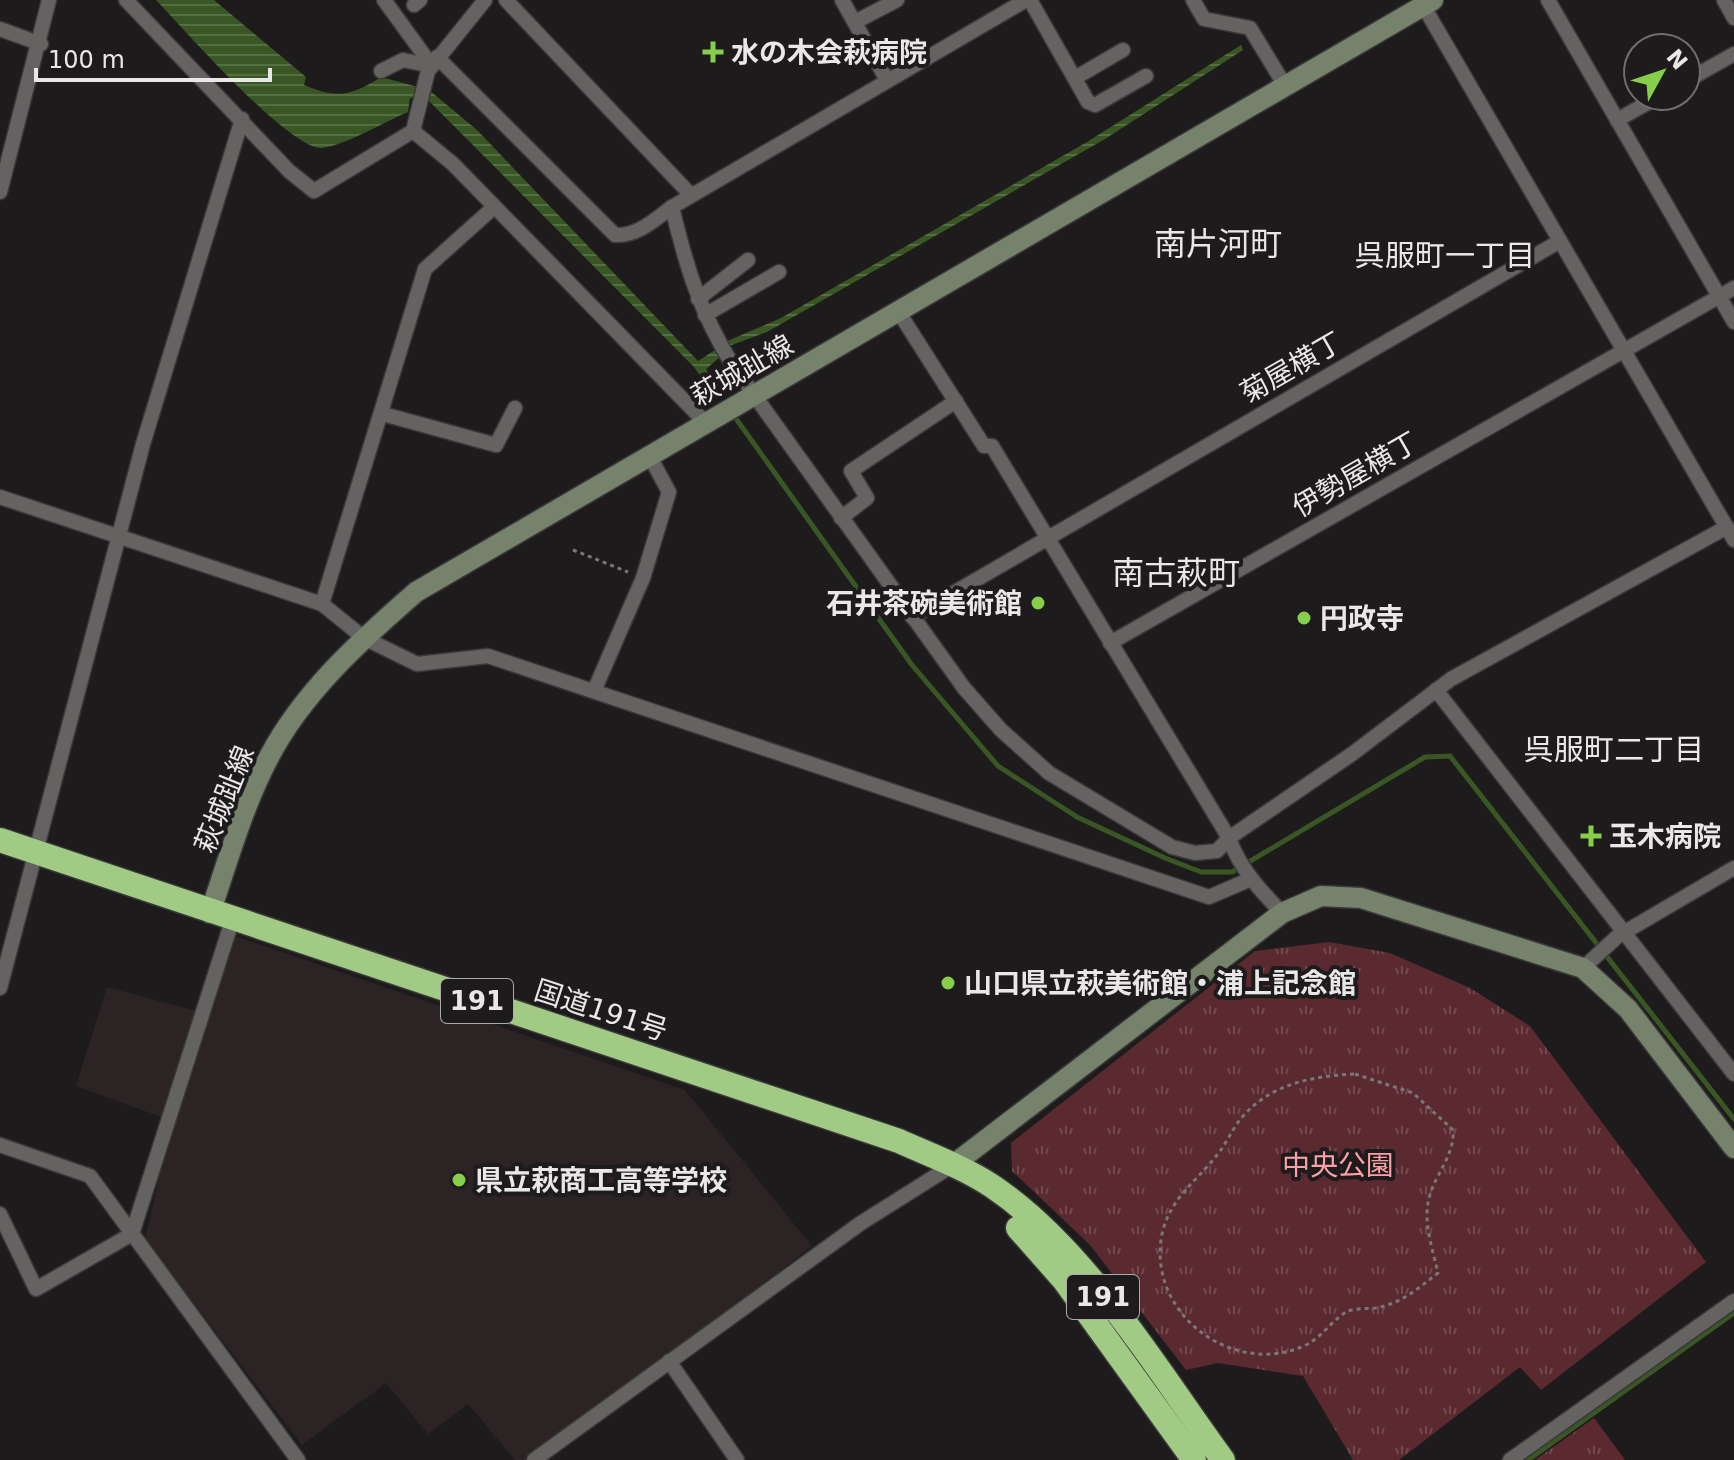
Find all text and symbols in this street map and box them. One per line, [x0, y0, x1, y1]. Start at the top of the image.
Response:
scale bar [36, 32, 270, 82]
north arrow [1622, 32, 1702, 112]
place label: 水の木会萩病院 [731, 36, 927, 69]
marker: 水の木会萩病院 [702, 41, 724, 63]
text: N [1661, 44, 1692, 75]
text: 100 m [48, 46, 125, 74]
district label: 南片河町 [1154, 225, 1282, 263]
district label: 呉服町一丁目 [1355, 238, 1535, 273]
street label: 菊屋横丁 [1234, 325, 1348, 410]
street label: 萩城趾線 [685, 328, 799, 413]
street label: 伊勢屋横丁 [1286, 425, 1424, 524]
district label: 南古萩町 [1112, 554, 1240, 592]
place label: 石井茶碗美術館 [826, 587, 1022, 620]
marker: 石井茶碗美術館 [1029, 594, 1047, 612]
place label: 円政寺 [1320, 602, 1404, 635]
marker: 円政寺 [1295, 609, 1313, 627]
district label: 呉服町二丁目 [1524, 732, 1704, 767]
street label: 萩城趾線 [188, 741, 261, 857]
place label: 玉木病院 [1609, 820, 1721, 853]
marker: 玉木病院 [1580, 825, 1602, 847]
place label: 山口県立萩美術館・浦上記念館 [964, 967, 1356, 1000]
street label: 国道191号 [530, 974, 671, 1047]
marker: 山口県立萩美術館・浦上記念館 [939, 974, 957, 992]
road number: 191 [441, 979, 513, 1023]
park label: 中央公園 [1282, 1149, 1394, 1182]
place label: 県立萩商工高等学校 [475, 1164, 727, 1197]
marker: 県立萩商工高等学校 [450, 1171, 468, 1189]
road number: 191 [1067, 1275, 1139, 1319]

